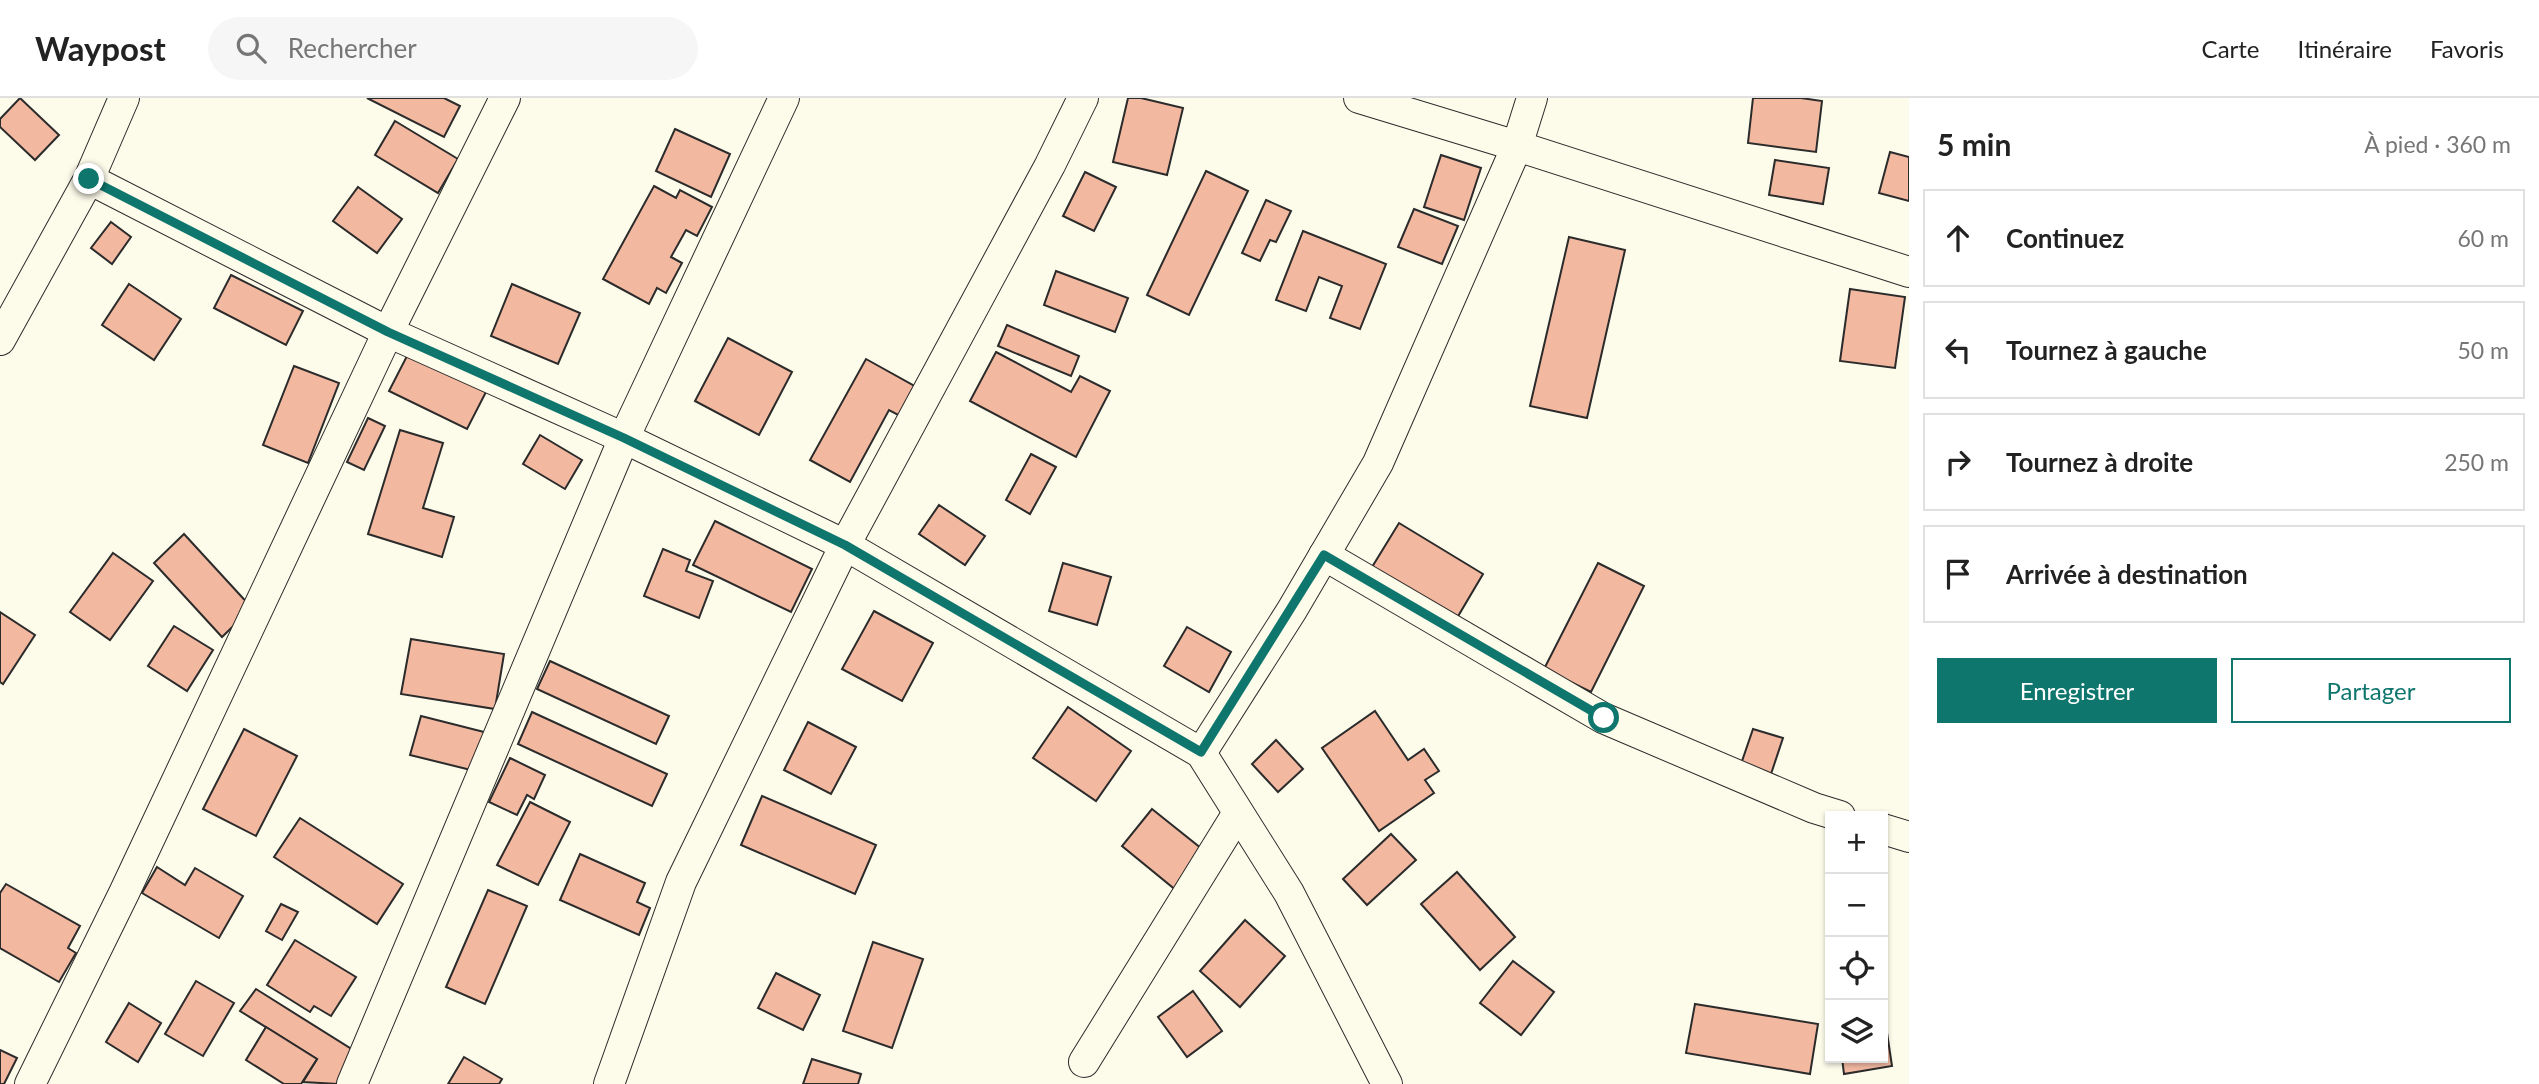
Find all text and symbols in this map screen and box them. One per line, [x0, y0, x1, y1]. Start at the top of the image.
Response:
search box [208, 17, 698, 80]
text: Waypost [35, 28, 166, 68]
icon: search [232, 29, 270, 67]
text: Rechercher [288, 32, 417, 64]
text: Carte [2202, 34, 2260, 63]
text: Itinéraire [2298, 34, 2392, 63]
text: Favoris [2430, 34, 2504, 63]
text: 5 min [1937, 126, 2011, 162]
text: À pied · 360 m [2364, 130, 2511, 158]
route end [73, 163, 104, 194]
icon: ahead [1939, 219, 1977, 257]
text: Continuez [2006, 222, 2124, 254]
text: 60 m [2458, 224, 2509, 252]
icon: left [1939, 331, 1977, 369]
text: Tournez à gauche [2006, 334, 2207, 366]
text: 50 m [2458, 336, 2509, 364]
icon: right [1939, 443, 1977, 481]
text: Tournez à droite [2006, 446, 2193, 478]
text: 250 m [2444, 448, 2509, 476]
icon: arrive [1939, 555, 1977, 593]
text: Arrivée à destination [2006, 558, 2248, 590]
button: Enregistrer [1937, 658, 2217, 723]
button: Partager [2231, 658, 2511, 723]
route start [1588, 702, 1619, 733]
map controls [1825, 811, 1888, 1063]
button: + [1825, 811, 1888, 874]
button: − [1825, 874, 1888, 937]
button: locate [1825, 937, 1888, 1000]
button: layers [1825, 1000, 1888, 1063]

